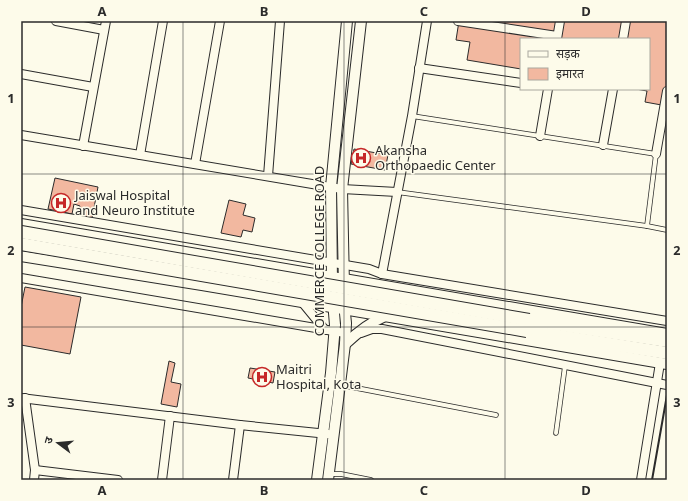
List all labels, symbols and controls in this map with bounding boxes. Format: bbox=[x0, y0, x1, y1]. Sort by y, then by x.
text: A bbox=[98, 4, 107, 21]
text: B bbox=[260, 4, 268, 21]
text: C bbox=[420, 4, 428, 21]
text: D bbox=[581, 4, 591, 21]
legend bbox=[520, 38, 650, 90]
text: सड़क bbox=[556, 47, 581, 63]
text: इमारत bbox=[556, 67, 585, 83]
text: 1 bbox=[7, 91, 15, 108]
text: 1 bbox=[673, 91, 681, 108]
place label: Akansha Orthopaedic Center bbox=[375, 143, 496, 175]
hospital icon: Akansha Orthopaedic Center bbox=[350, 147, 372, 169]
street label: COMMERCE COLLEGE ROAD bbox=[312, 166, 329, 336]
place label: Jaiswal Hospital and Neuro Institute bbox=[73, 188, 195, 220]
hospital icon: Jaiswal Hospital and Neuro Institute bbox=[50, 192, 72, 214]
text: 2 bbox=[7, 243, 15, 260]
text: 2 bbox=[673, 243, 681, 260]
place label: Maitri Hospital, Kota bbox=[276, 362, 361, 394]
hospital icon: Maitri Hospital, Kota bbox=[251, 366, 273, 388]
text: 3 bbox=[7, 395, 15, 412]
text: 3 bbox=[673, 395, 681, 412]
north arrow bbox=[38, 423, 78, 463]
text: उ bbox=[42, 435, 57, 446]
text: A bbox=[98, 483, 107, 500]
text: B bbox=[260, 483, 268, 500]
text: C bbox=[420, 483, 428, 500]
text: D bbox=[581, 483, 591, 500]

